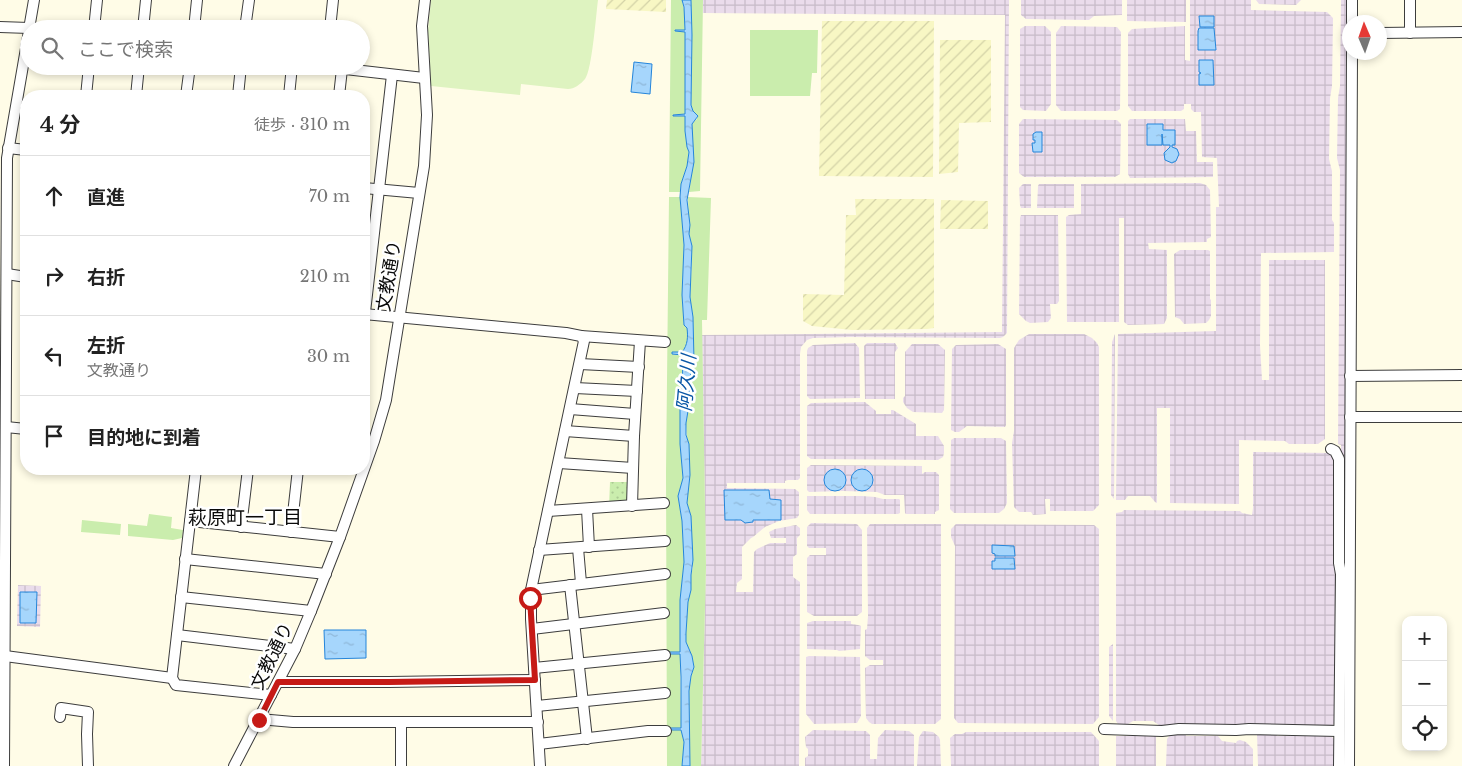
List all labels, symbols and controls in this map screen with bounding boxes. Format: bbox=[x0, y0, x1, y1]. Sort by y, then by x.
north arrow bbox=[1342, 15, 1387, 60]
search box bbox=[20, 20, 370, 75]
icon: search bbox=[38, 34, 66, 62]
text: ここで検索 bbox=[78, 38, 173, 61]
text: 4 分 bbox=[40, 112, 81, 138]
text: 徒歩 · 310 m bbox=[254, 114, 350, 134]
icon: ahead bbox=[40, 182, 68, 210]
text: 直進 bbox=[87, 186, 125, 209]
text: 70 m bbox=[309, 186, 350, 206]
street label: 文教通り bbox=[373, 239, 405, 313]
icon: right bbox=[40, 262, 68, 290]
text: 右折 bbox=[87, 266, 125, 289]
text: 210 m bbox=[300, 266, 350, 286]
text: 左折 bbox=[87, 334, 125, 357]
icon: left bbox=[40, 342, 68, 370]
text: 30 m bbox=[307, 346, 350, 366]
water label: 阿久川 bbox=[673, 352, 701, 412]
text: 文教通り bbox=[87, 360, 151, 380]
icon: arrive bbox=[40, 422, 68, 450]
text: 目的地に到着 bbox=[87, 426, 201, 449]
district label: 萩原町一丁目 bbox=[188, 506, 302, 529]
route start bbox=[519, 587, 542, 610]
map controls bbox=[1402, 616, 1447, 751]
button: + bbox=[1402, 616, 1447, 661]
street label: 文教通り bbox=[246, 619, 298, 693]
button: − bbox=[1402, 661, 1447, 706]
button: locate bbox=[1402, 706, 1447, 751]
route end bbox=[248, 709, 271, 732]

